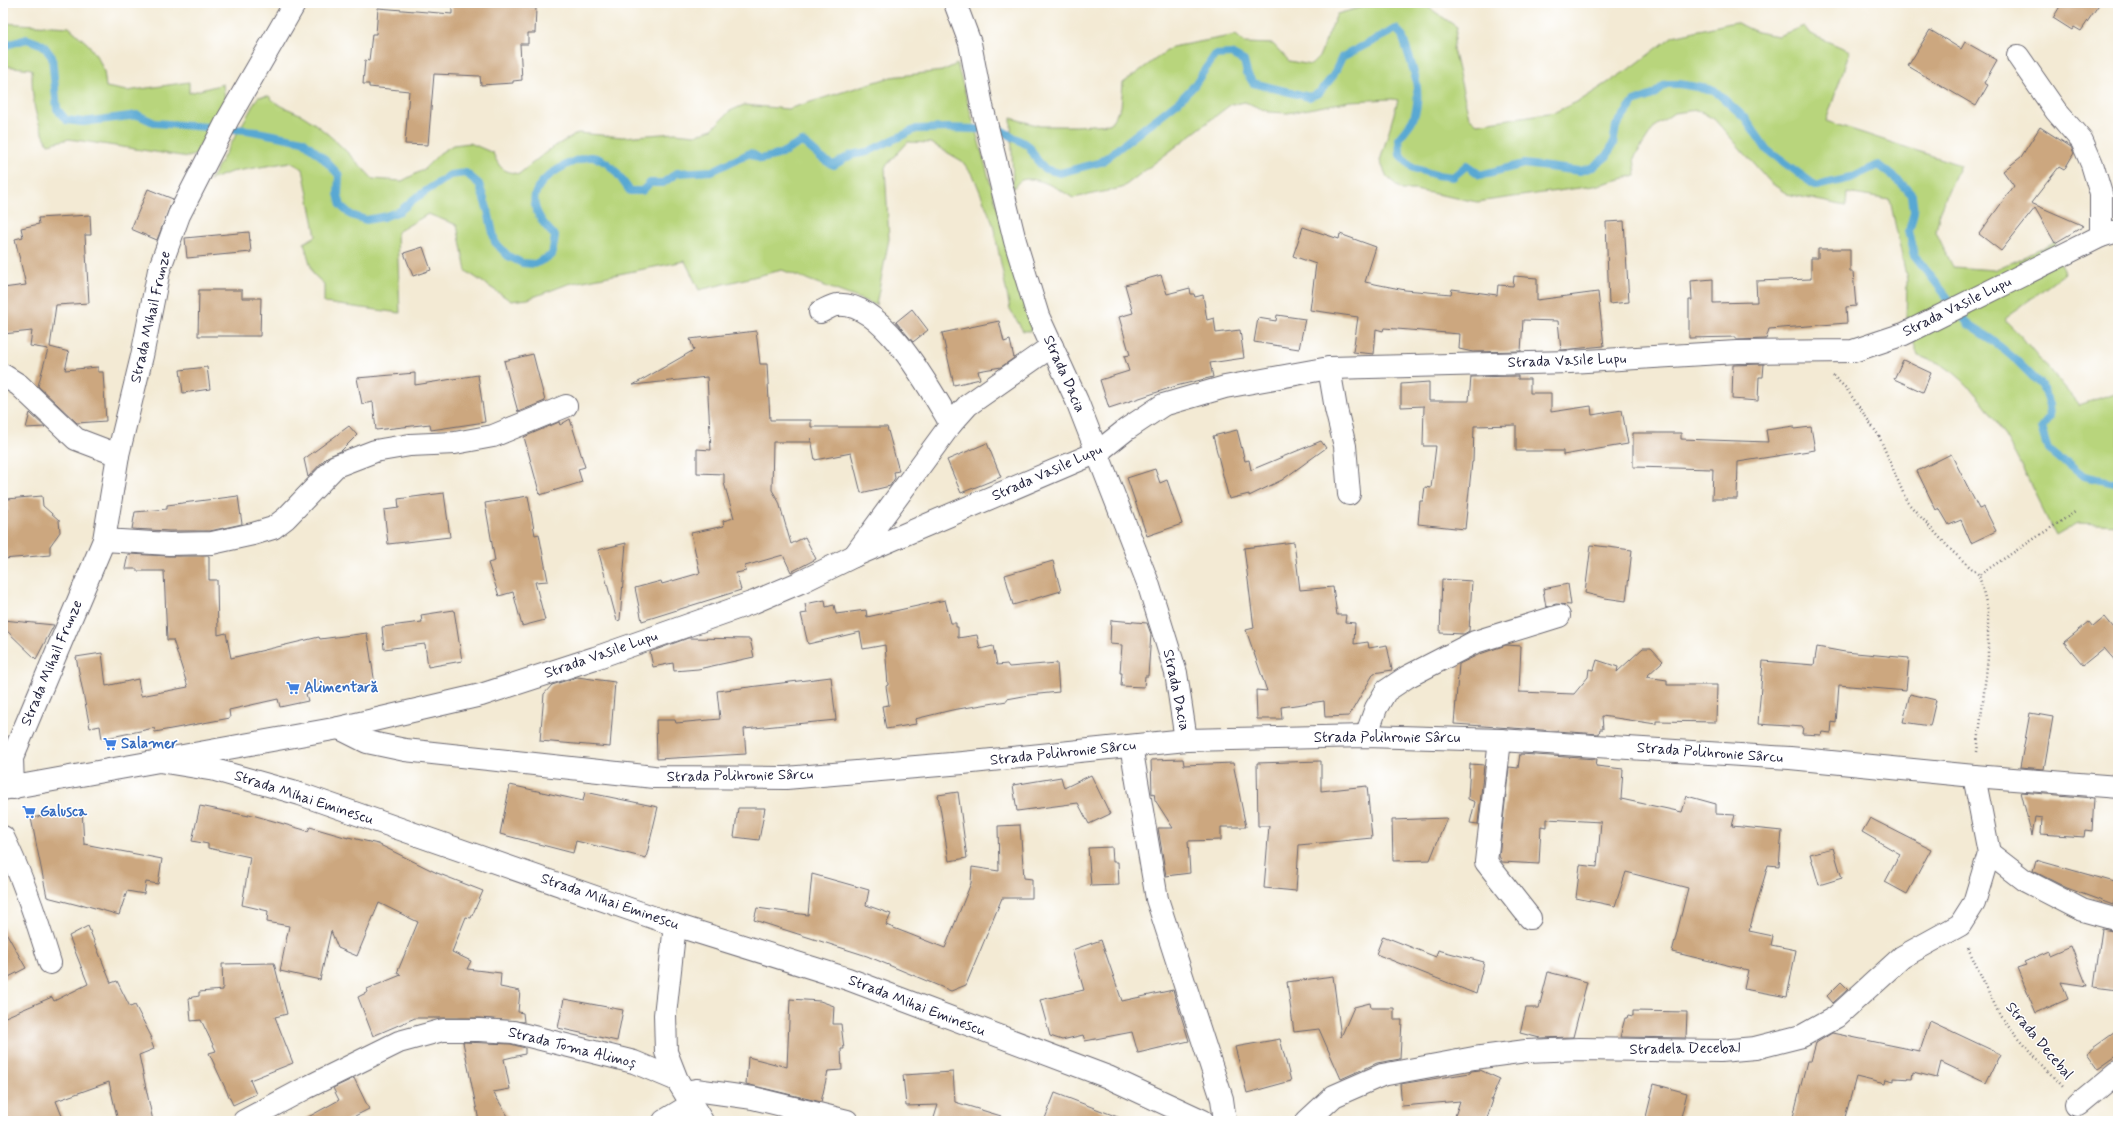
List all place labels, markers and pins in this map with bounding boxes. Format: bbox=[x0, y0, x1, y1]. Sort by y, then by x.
place label: Alimentară bbox=[304, 678, 379, 698]
supermarket icon: Alimentară bbox=[285, 680, 301, 696]
place label: Salamer bbox=[121, 734, 178, 754]
supermarket icon: Salamer bbox=[102, 736, 118, 752]
place label: Galusca bbox=[40, 802, 88, 822]
supermarket icon: Galusca bbox=[21, 804, 37, 820]

